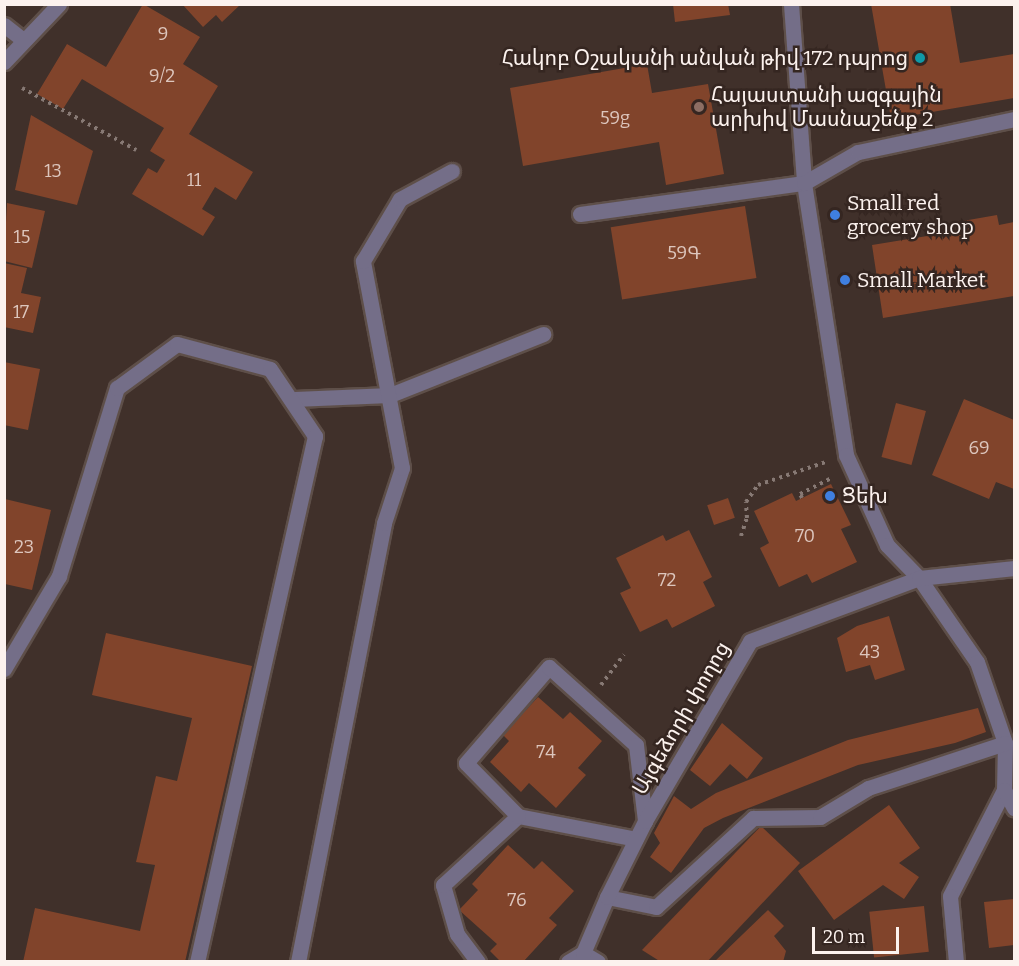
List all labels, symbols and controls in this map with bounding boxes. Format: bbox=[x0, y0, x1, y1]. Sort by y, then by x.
house number: 9 bbox=[158, 23, 168, 45]
place label: Հակոբ Օշականի անվան թիվ 172 դպրոց bbox=[502, 45, 908, 71]
marker: Հակոբ Օշականի անվան թիվ 172 դպրոց bbox=[913, 51, 927, 65]
house number: 9/2 bbox=[149, 65, 175, 87]
place label: Հայաստանի ազգային արխիվ Մասնաշենք 2 bbox=[711, 82, 942, 132]
marker: Հայաստանի ազգային արխիվ Մասնաշենք 2 bbox=[692, 100, 706, 114]
house number: 59g bbox=[600, 107, 630, 129]
house number: 13 bbox=[44, 160, 62, 182]
house number: 11 bbox=[187, 169, 201, 191]
place label: Small red grocery shop bbox=[847, 190, 974, 240]
marker: Small red grocery shop bbox=[828, 208, 842, 222]
house number: 15 bbox=[14, 226, 30, 248]
house number: 59Գ bbox=[667, 242, 701, 264]
place label: Small Market bbox=[857, 267, 986, 293]
marker: Small Market bbox=[838, 273, 852, 287]
house number: 17 bbox=[13, 301, 29, 323]
house number: 69 bbox=[968, 437, 990, 459]
place label: Ցեխ bbox=[842, 483, 888, 509]
marker: Ցեխ bbox=[823, 489, 837, 503]
house number: 70 bbox=[795, 525, 815, 547]
house number: 23 bbox=[14, 536, 34, 558]
house number: 72 bbox=[658, 569, 676, 591]
street label: Այգեձորի փողոց bbox=[627, 637, 735, 799]
house number: 43 bbox=[860, 641, 880, 663]
house number: 74 bbox=[536, 741, 556, 763]
house number: 76 bbox=[507, 889, 527, 911]
scale bar bbox=[815, 915, 902, 953]
text: 20 m bbox=[823, 926, 865, 948]

